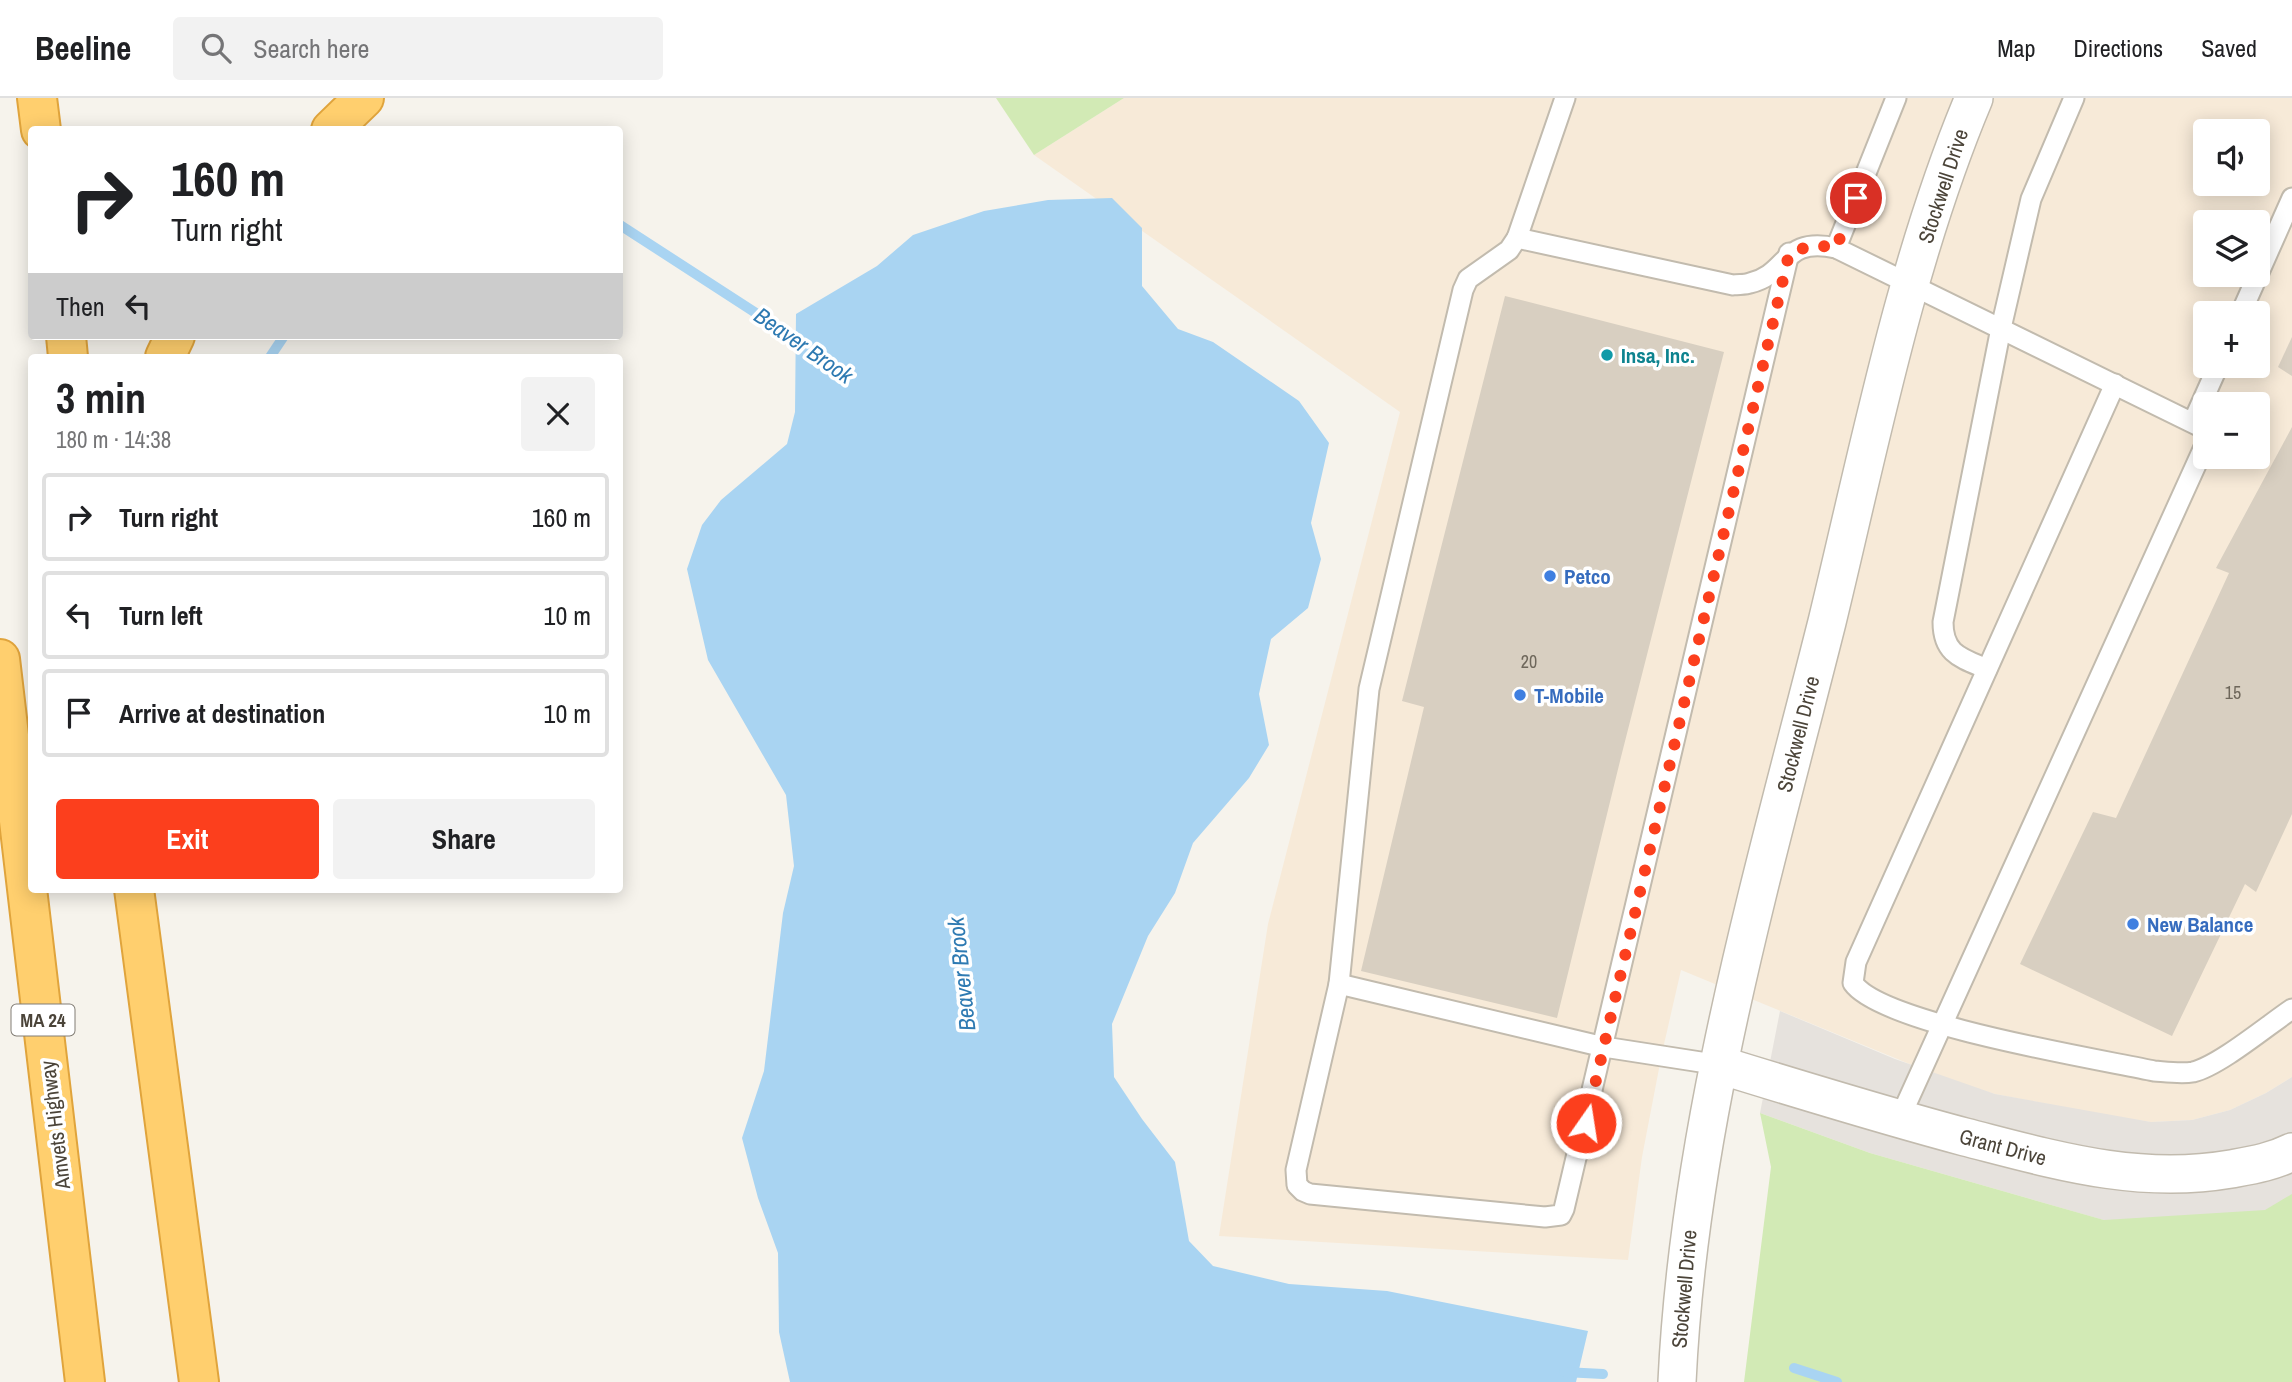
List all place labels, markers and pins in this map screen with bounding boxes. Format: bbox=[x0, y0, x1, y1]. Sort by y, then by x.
pin bbox=[1826, 168, 1886, 228]
place label: Insa, Inc. bbox=[1621, 341, 1695, 370]
marker: Insa, Inc. bbox=[1599, 347, 1615, 363]
place label: Petco bbox=[1564, 562, 1611, 591]
marker: Petco bbox=[1542, 568, 1558, 584]
place label: T-Mobile bbox=[1534, 681, 1604, 710]
marker: T-Mobile bbox=[1512, 687, 1528, 703]
place label: New Balance bbox=[2147, 910, 2253, 939]
marker: New Balance bbox=[2125, 916, 2141, 932]

